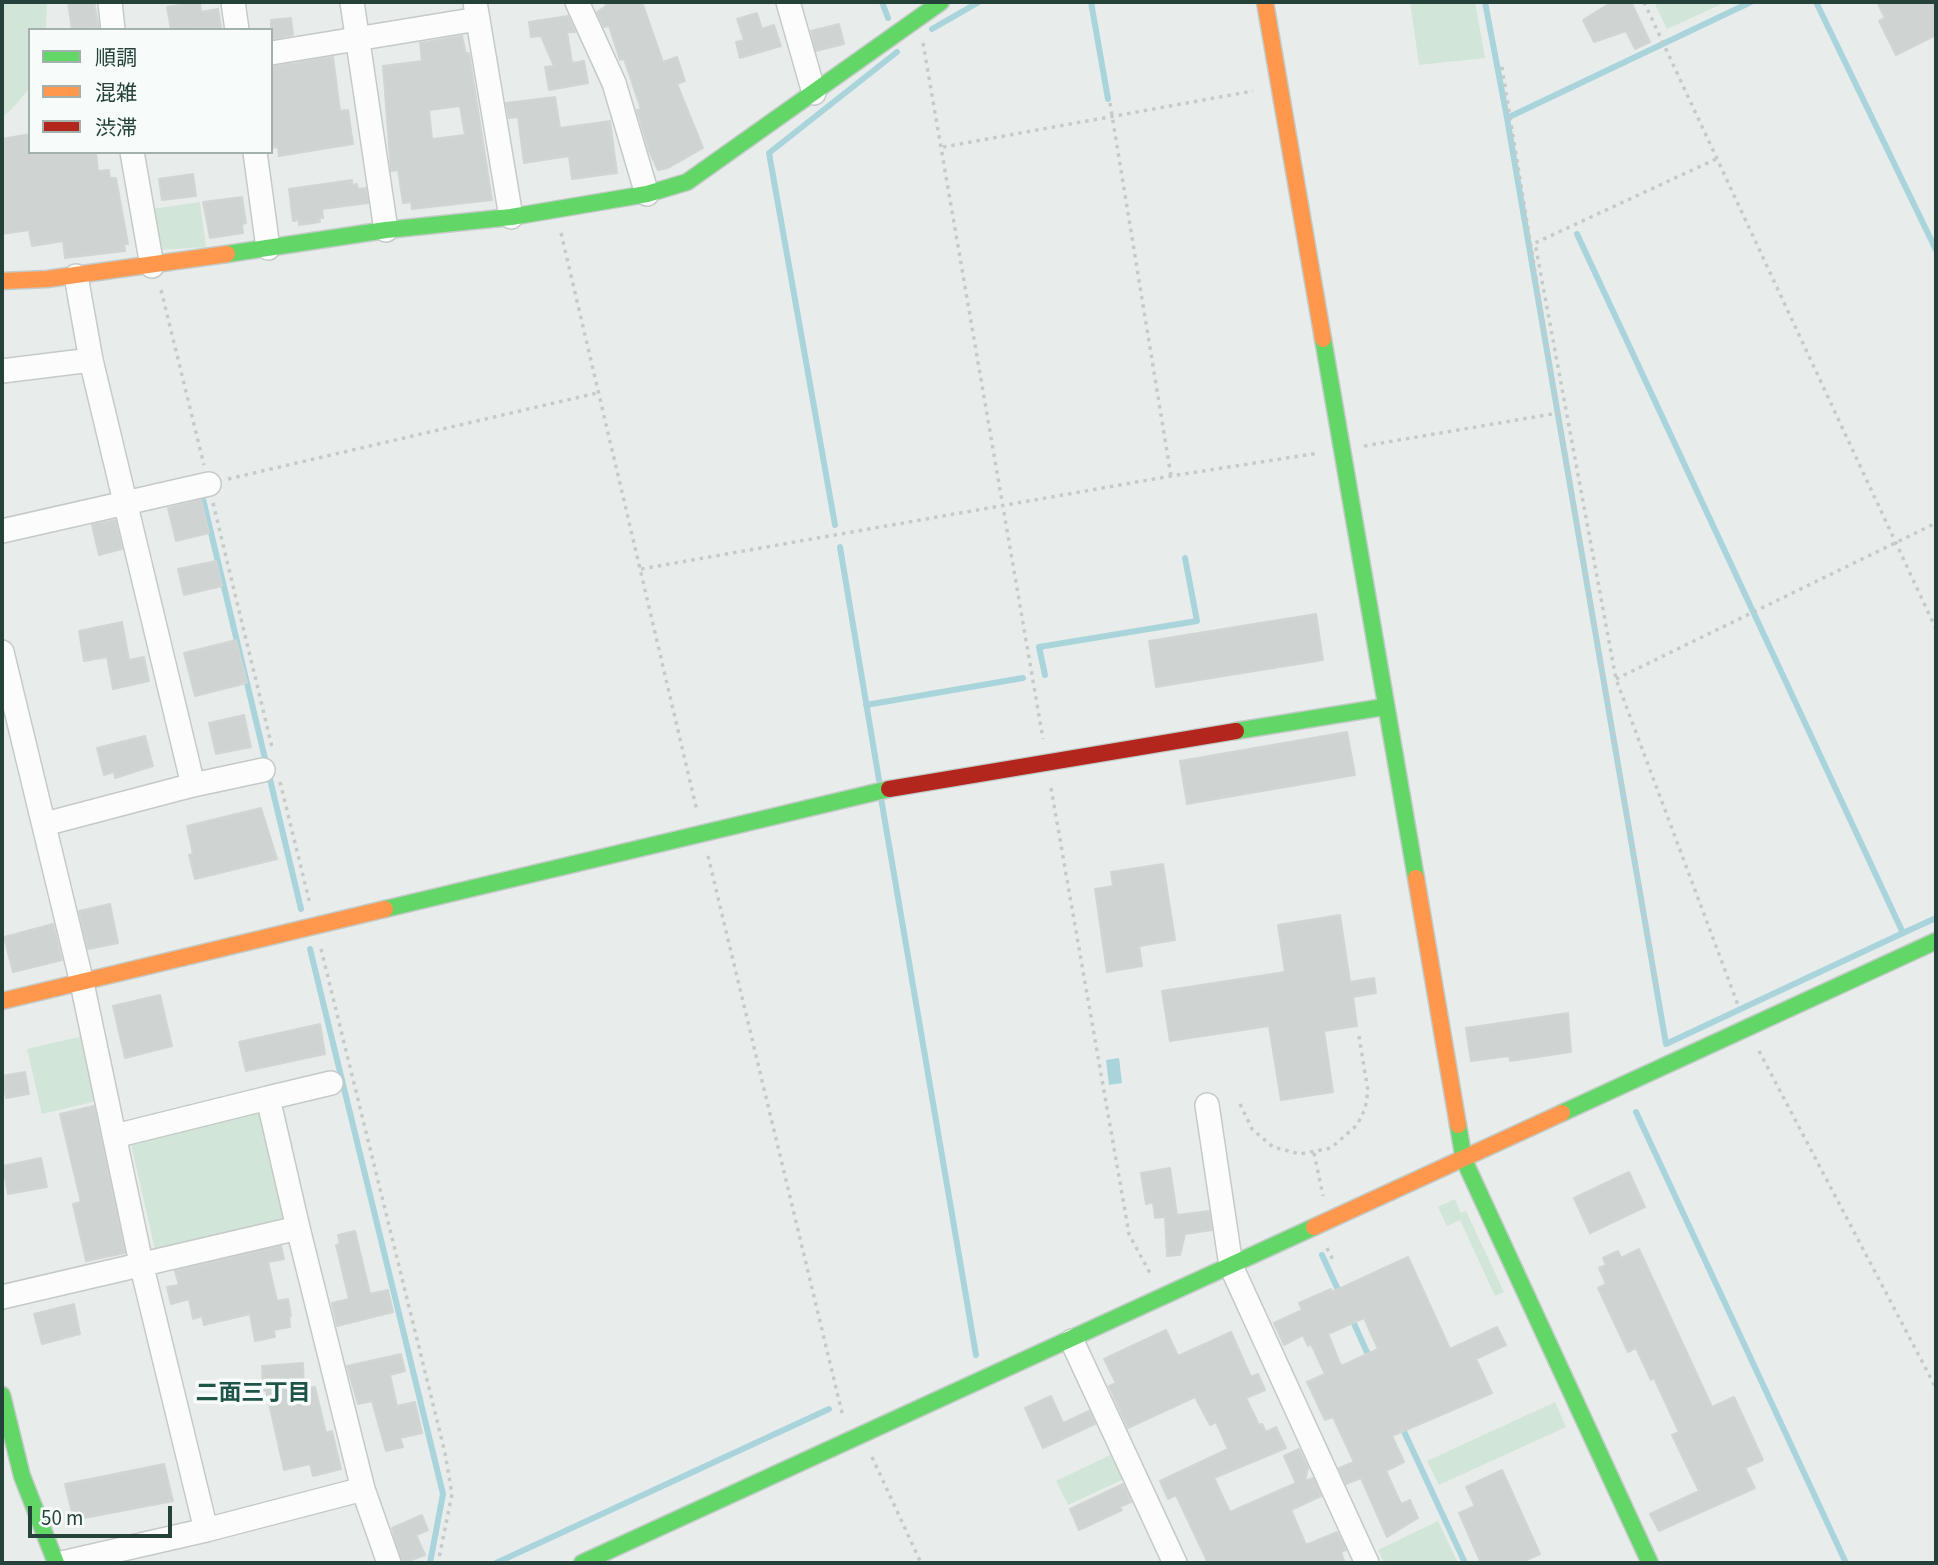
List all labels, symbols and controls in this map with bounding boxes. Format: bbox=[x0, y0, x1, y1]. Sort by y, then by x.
legend bbox=[28, 28, 273, 154]
text: 順調 bbox=[95, 43, 137, 73]
text: 混雑 bbox=[95, 78, 137, 108]
text: 渋滞 bbox=[95, 113, 137, 143]
district label: 二面三丁目 bbox=[196, 1381, 310, 1409]
scale bar bbox=[32, 1492, 175, 1536]
text: 50 m bbox=[41, 1503, 83, 1533]

